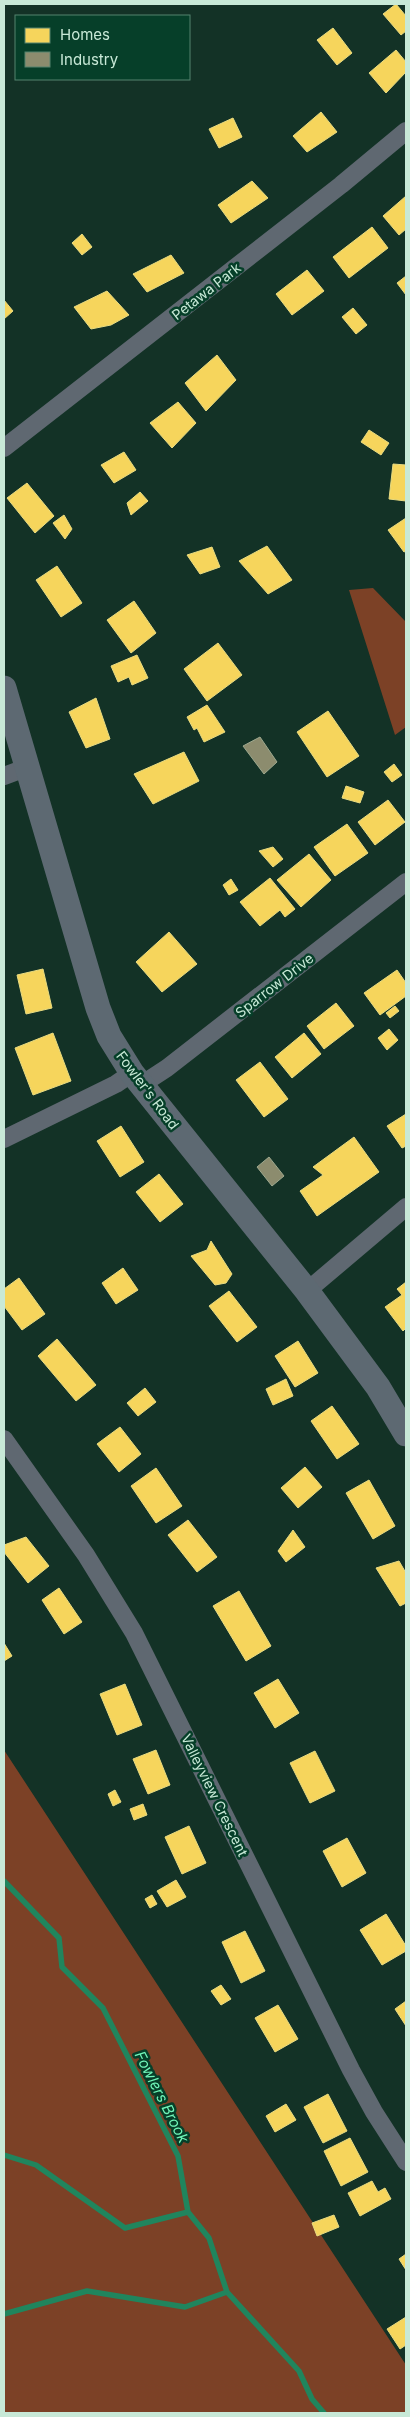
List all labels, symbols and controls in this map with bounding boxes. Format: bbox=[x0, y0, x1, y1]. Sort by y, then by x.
legend bbox=[15, 15, 190, 80]
text: Homes bbox=[60, 25, 110, 44]
text: Industry bbox=[60, 50, 119, 69]
street label: Petawa Park bbox=[168, 259, 244, 323]
street label: Sparrow Drive bbox=[232, 949, 316, 1021]
street label: Fowler's Road bbox=[113, 1048, 183, 1132]
street label: Valleyview Crescent bbox=[178, 1731, 252, 1859]
water label: Fowlers Brook bbox=[131, 2048, 194, 2147]

